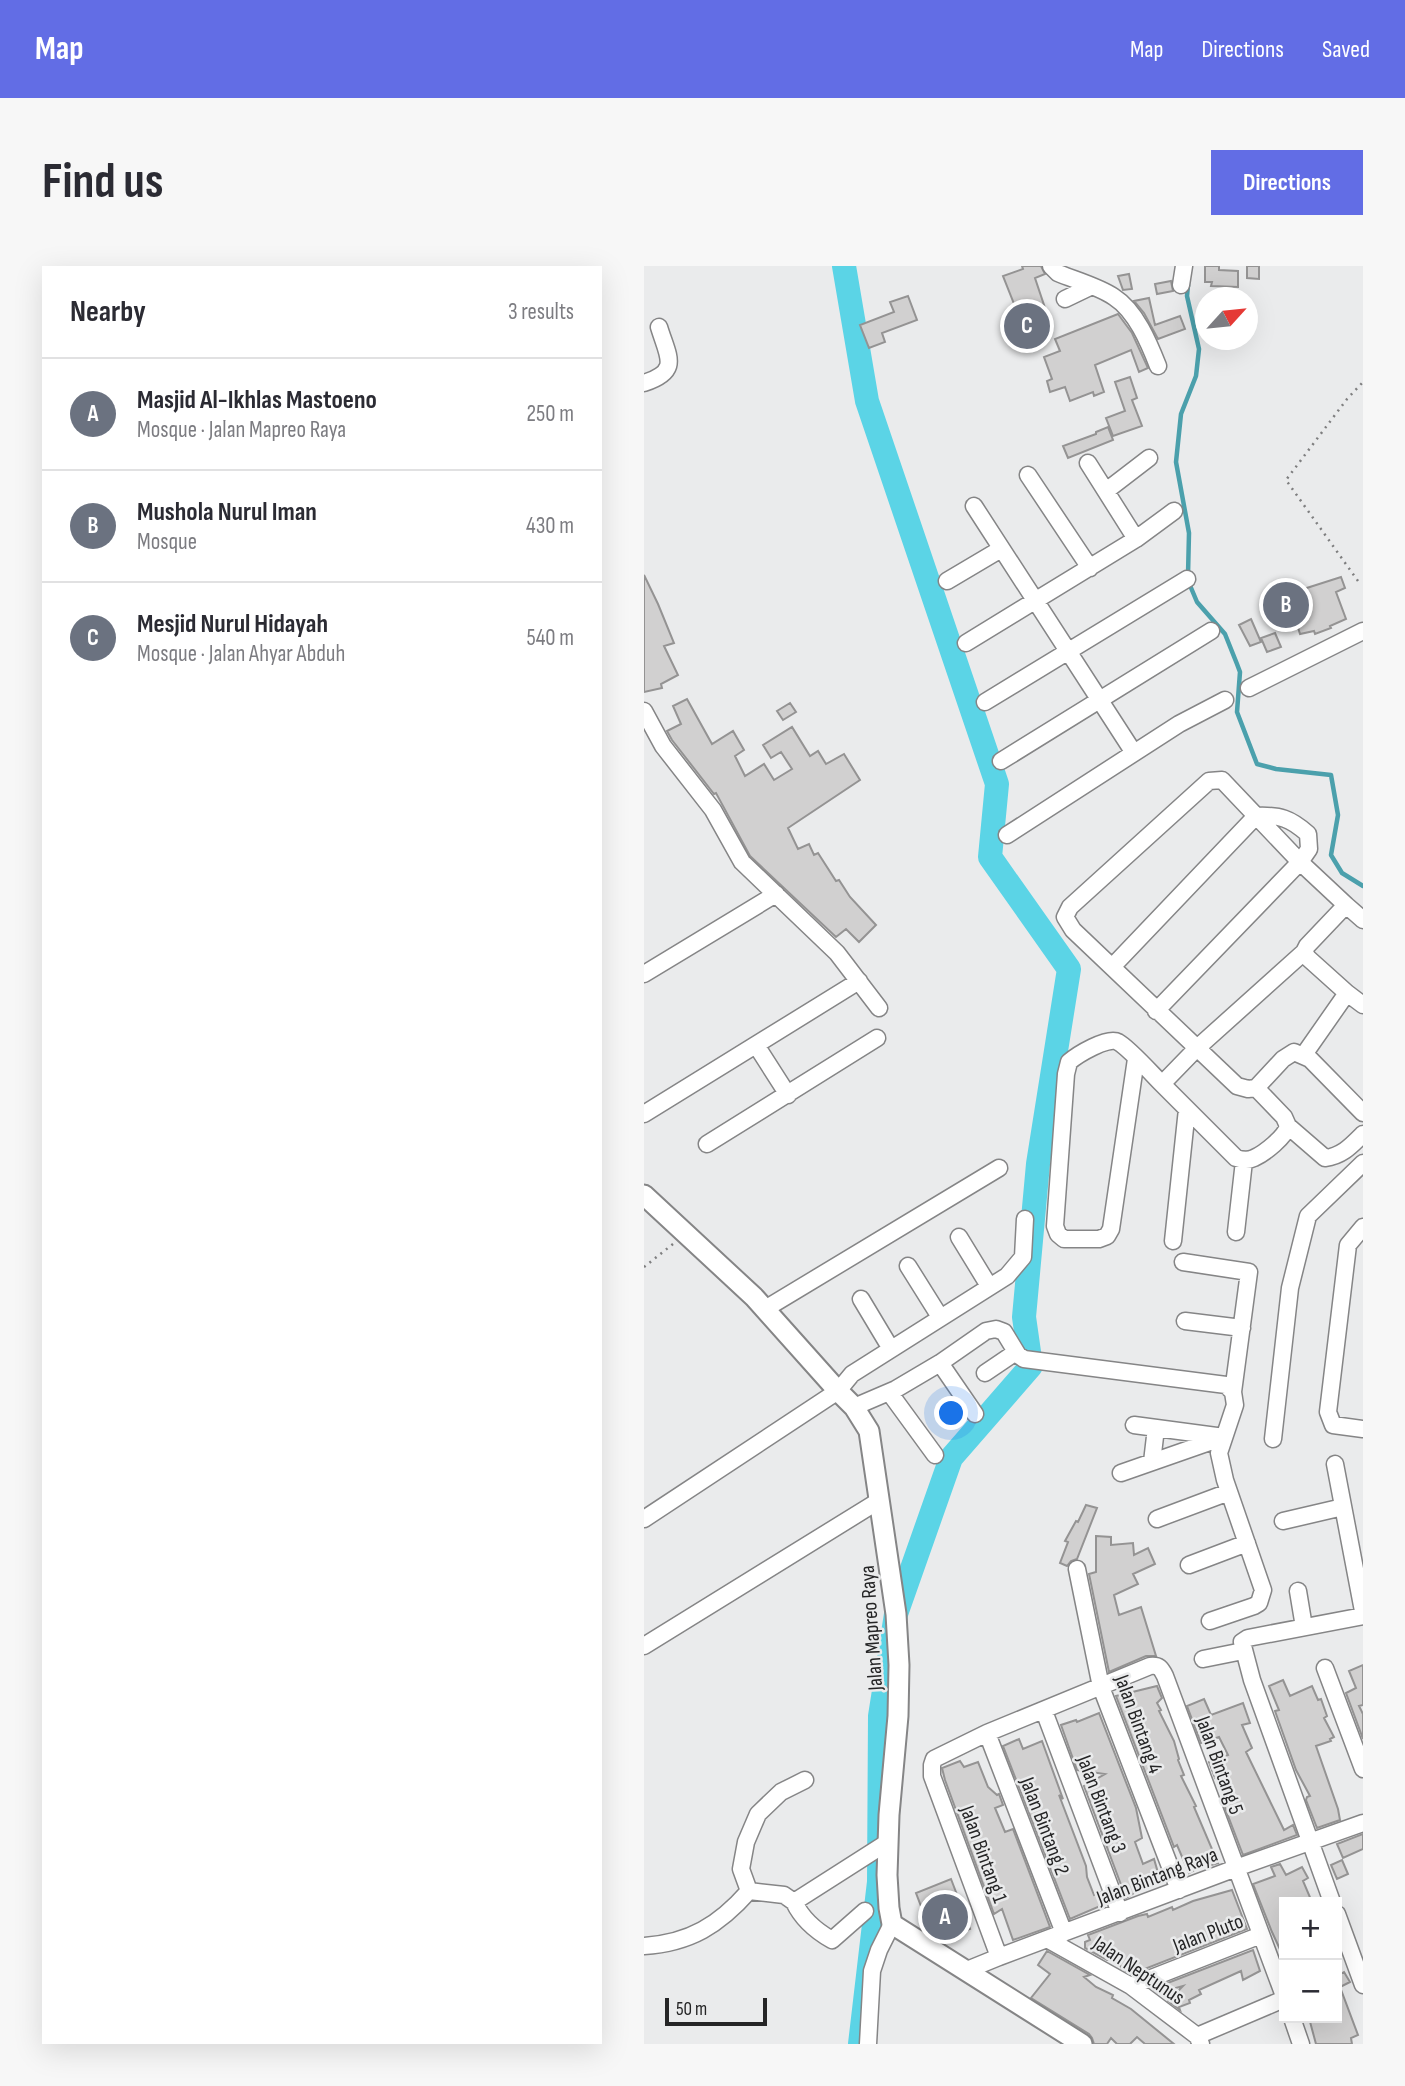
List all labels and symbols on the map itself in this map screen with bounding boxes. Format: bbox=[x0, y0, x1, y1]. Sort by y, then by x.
north arrow bbox=[1195, 287, 1258, 350]
pin: C bbox=[1004, 300, 1050, 352]
pin: B bbox=[1263, 579, 1309, 631]
your location bbox=[934, 1396, 968, 1430]
street label: Jalan Mapreo Raya bbox=[855, 1565, 888, 1692]
street label: Jalan Bintang 4 bbox=[1109, 1671, 1168, 1777]
street label: Jalan Bintang 5 bbox=[1190, 1712, 1249, 1818]
street label: Jalan Bintang 3 bbox=[1071, 1751, 1132, 1857]
street label: Jalan Bintang 2 bbox=[1014, 1773, 1075, 1879]
street label: Jalan Bintang 1 bbox=[954, 1801, 1013, 1907]
street label: Jalan Bintang Raya bbox=[1092, 1842, 1221, 1911]
pin: A bbox=[922, 1891, 968, 1943]
street label: Jalan Pluto bbox=[1169, 1909, 1247, 1959]
street label: Jalan Neptunus bbox=[1087, 1930, 1189, 2010]
scale bar bbox=[665, 1995, 766, 2027]

